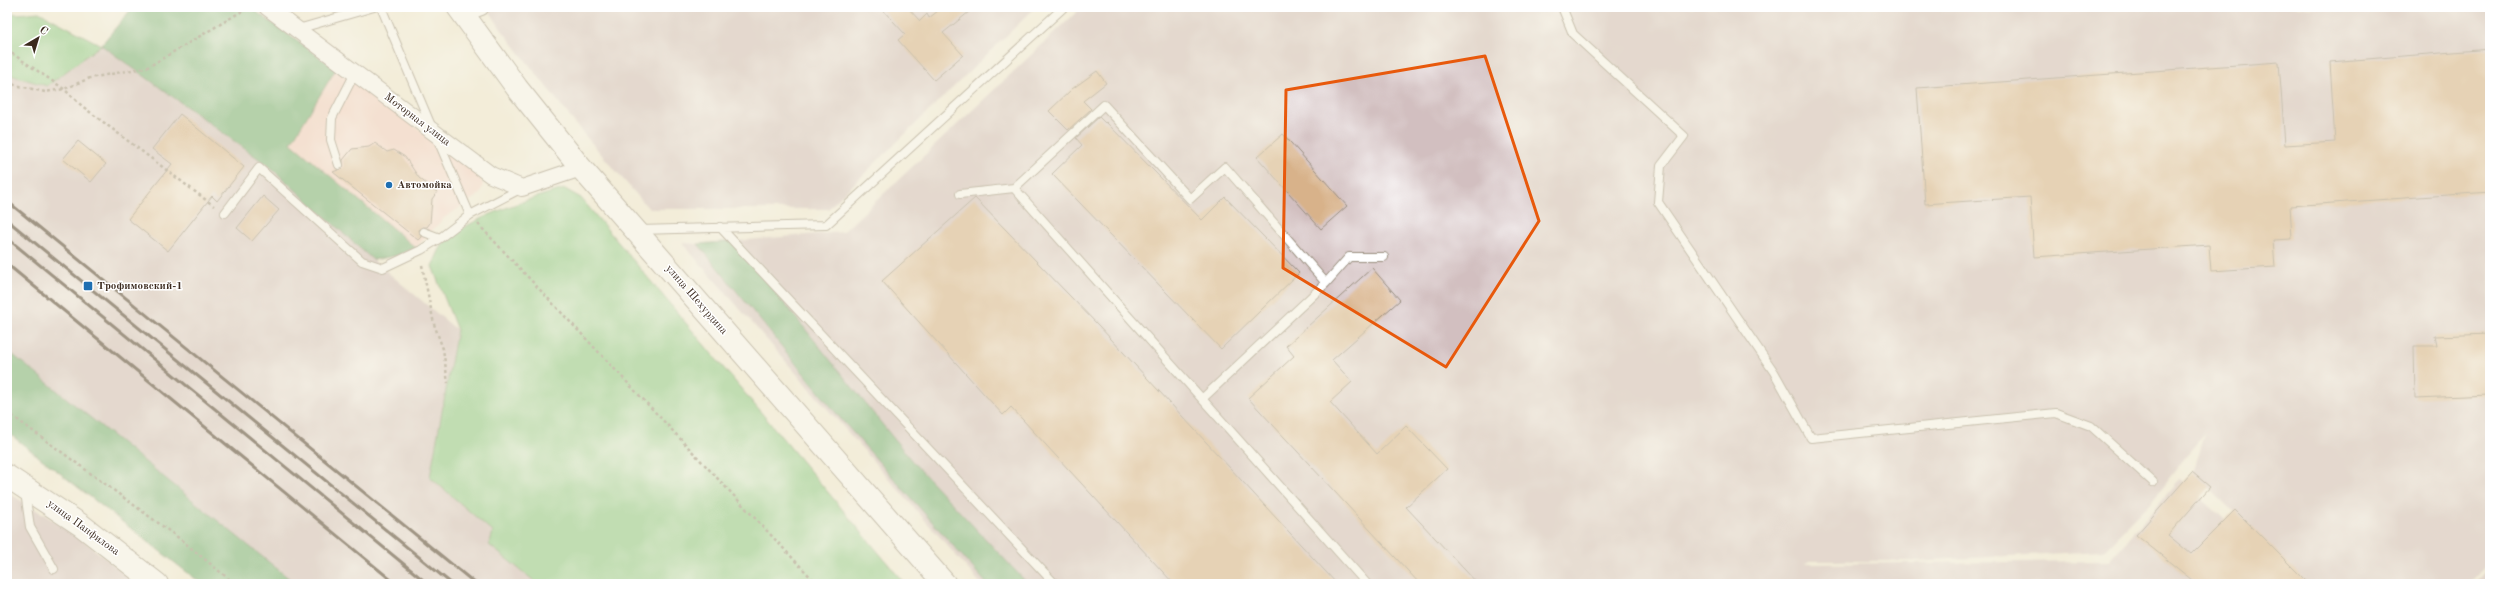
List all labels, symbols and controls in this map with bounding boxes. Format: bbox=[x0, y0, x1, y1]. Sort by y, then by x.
north arrow bbox=[18, 18, 58, 58]
text: С bbox=[37, 25, 49, 38]
street label: Моторная улица bbox=[382, 92, 452, 149]
marker: Автомойка bbox=[384, 180, 394, 190]
place label: Автомойка bbox=[397, 180, 452, 191]
street label: улица Шехурдина bbox=[663, 263, 729, 337]
marker: Трофимовский-1 bbox=[82, 280, 94, 292]
place label: Трофимовский-1 bbox=[97, 281, 183, 292]
street label: улица Панфилова bbox=[45, 498, 122, 558]

